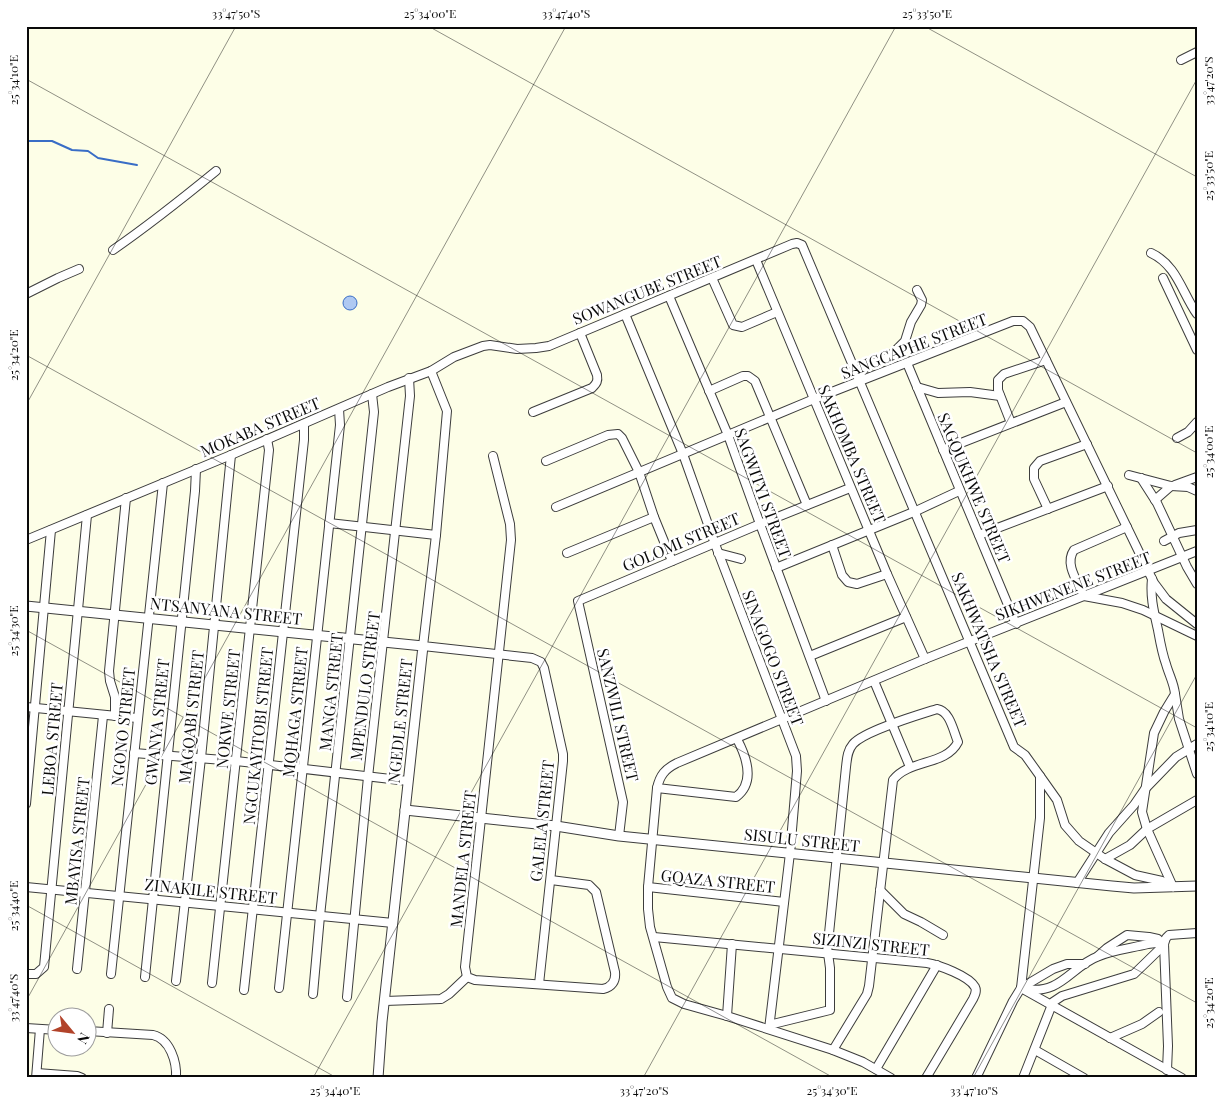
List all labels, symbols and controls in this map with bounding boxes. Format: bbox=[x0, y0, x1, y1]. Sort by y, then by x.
text: 33°47'50"S bbox=[212, 5, 260, 21]
text: 25°34'00"E bbox=[404, 5, 456, 21]
text: 33°47'40"S bbox=[542, 5, 590, 21]
text: 25°33'50"E bbox=[902, 5, 952, 21]
text: 25°34'10"E bbox=[5, 55, 21, 105]
text: 33°47'20"S bbox=[1200, 56, 1216, 106]
text: 25°33'50"E bbox=[1200, 151, 1216, 201]
street label: SOWANGUBE STREET bbox=[569, 250, 724, 329]
street label: SANGCAPHE STREET bbox=[838, 308, 990, 383]
text: 25°34'20"E bbox=[5, 329, 21, 381]
street label: SAKHOMBA STREET bbox=[814, 381, 891, 526]
street label: MOKABA STREET bbox=[197, 392, 323, 461]
street label: SAGQUKHWE STREET bbox=[933, 409, 1016, 566]
street label: SAGWITYI STREET bbox=[730, 425, 797, 561]
text: 25°34'00"E bbox=[1200, 426, 1216, 478]
street label: GOLOMI STREET bbox=[619, 507, 743, 576]
street label: SIKHWENENE STREET bbox=[992, 546, 1154, 625]
street label: SAKHWATSHA STREET bbox=[947, 569, 1032, 731]
street label: SINAGOGO STREET bbox=[738, 587, 809, 729]
street label: NTSANYANA STREET bbox=[149, 592, 303, 629]
text: 25°34'30"E bbox=[5, 606, 21, 656]
street label: MPENDULO STREET bbox=[345, 610, 384, 762]
street label: MANGA STREET bbox=[314, 632, 347, 752]
street label: NGCUKAYITOBI STREET bbox=[238, 646, 277, 826]
street label: MQHAGA STREET bbox=[277, 646, 312, 778]
street label: SANZWILI STREET bbox=[593, 646, 644, 784]
street label: NOKWE STREET bbox=[211, 648, 244, 770]
street label: MAGQABI STREET bbox=[173, 649, 208, 785]
street label: GWANYA STREET bbox=[139, 658, 174, 786]
street label: NGEDLE STREET bbox=[383, 658, 416, 784]
street label: NGONO STREET bbox=[106, 666, 139, 787]
street label: LEBOA STREET bbox=[36, 682, 67, 796]
text: 25°34'10"E bbox=[1200, 702, 1216, 752]
street label: GALELA STREET bbox=[525, 759, 558, 883]
street label: MBAYISA STREET bbox=[59, 776, 94, 906]
street label: MANDELA STREET bbox=[445, 789, 480, 929]
street label: SISULU STREET bbox=[743, 823, 861, 856]
street label: GQAZA STREET bbox=[660, 864, 776, 897]
street label: ZINAKILE STREET bbox=[144, 873, 278, 908]
text: 25°34'40"E bbox=[5, 881, 21, 931]
street label: SIZINZI STREET bbox=[811, 927, 931, 960]
text: 33°47'40"S bbox=[5, 974, 21, 1022]
text: 25°34'20"E bbox=[1200, 977, 1216, 1029]
north arrow bbox=[48, 1006, 98, 1056]
text: N bbox=[73, 1030, 95, 1048]
text: 25°34'40"E bbox=[310, 1082, 360, 1098]
text: 33°47'20"S bbox=[619, 1082, 669, 1098]
text: 25°34'30"E bbox=[807, 1082, 857, 1098]
text: 33°47'10"S bbox=[950, 1082, 998, 1098]

